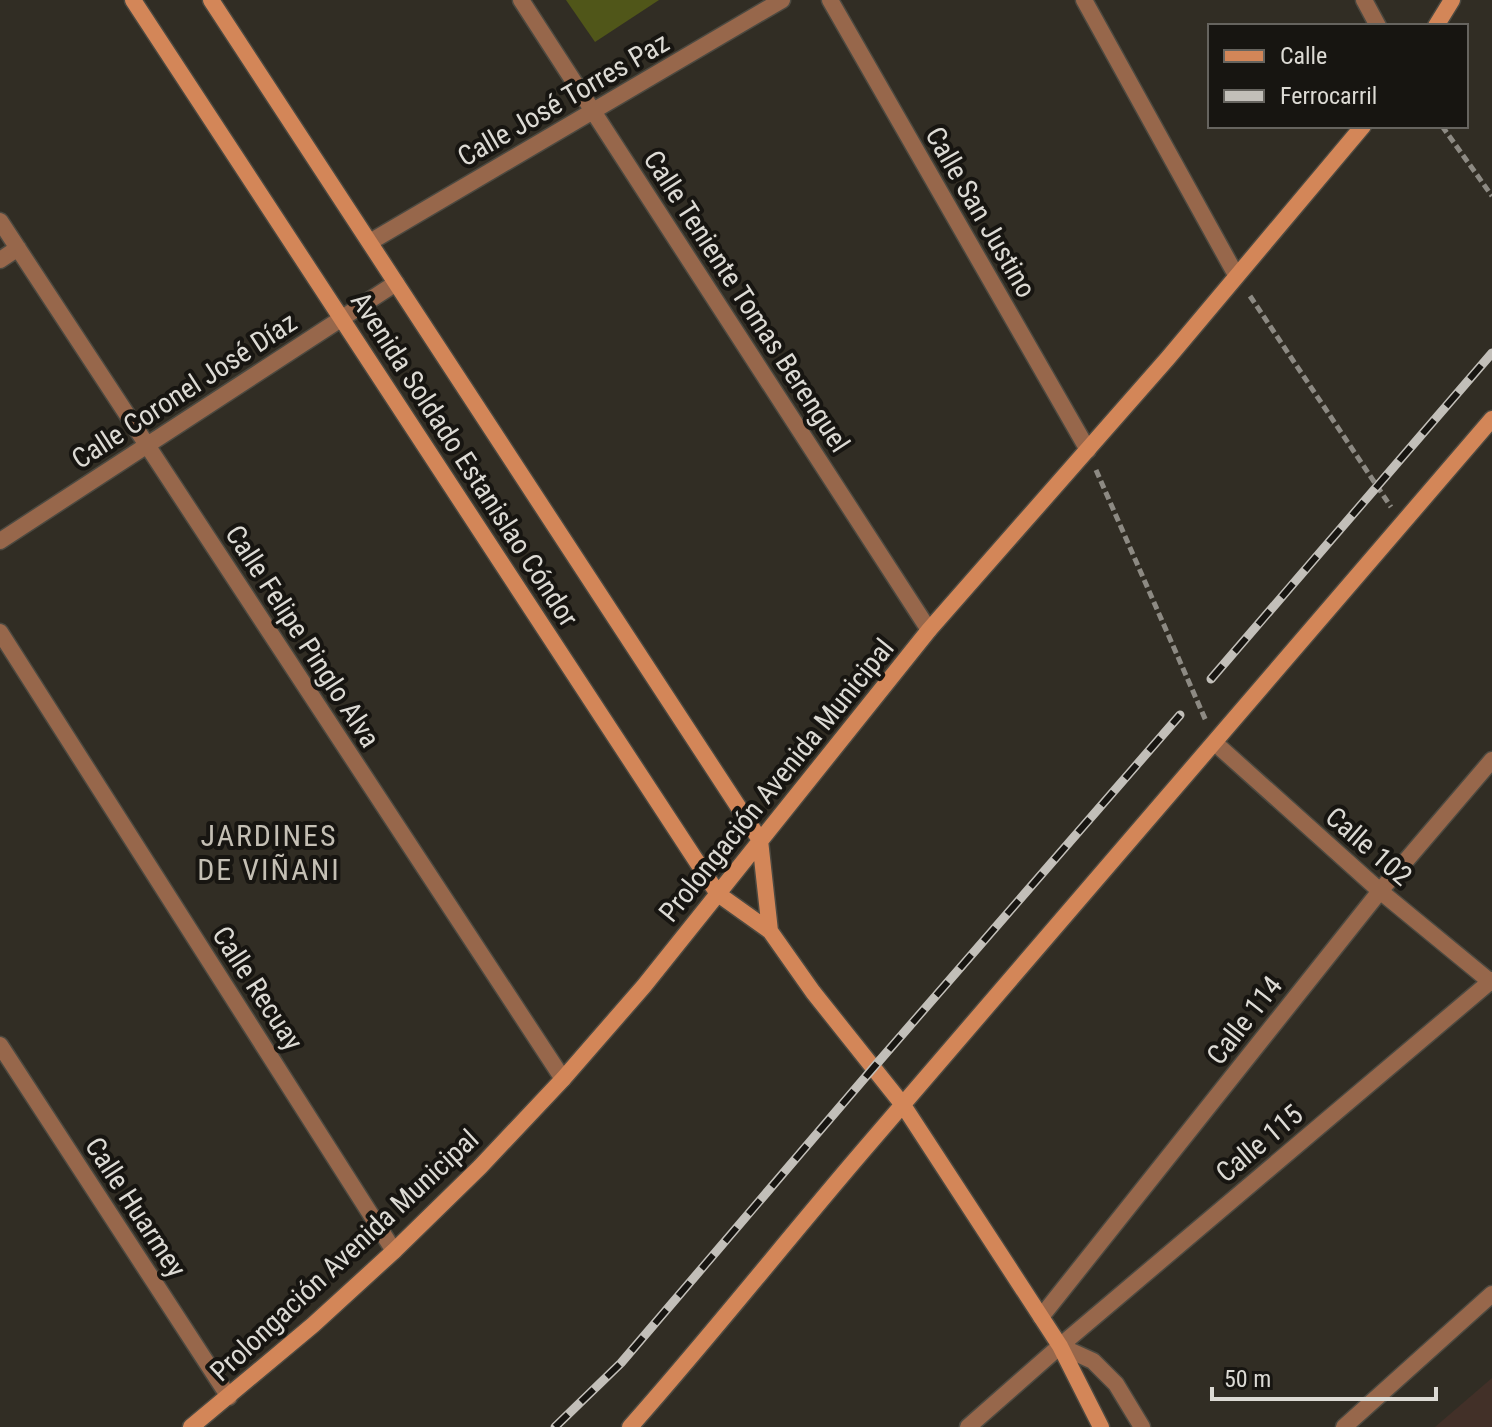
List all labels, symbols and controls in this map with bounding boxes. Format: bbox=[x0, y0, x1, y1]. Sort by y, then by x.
legend bbox=[1208, 24, 1468, 128]
street label: Calle José Torres Paz bbox=[452, 26, 675, 173]
text: Calle bbox=[1280, 42, 1327, 70]
text: Ferrocarril bbox=[1280, 82, 1377, 110]
street label: Calle San Justino bbox=[918, 121, 1043, 304]
street label: Calle Teniente Tomas Berenguel bbox=[637, 144, 856, 458]
street label: Avenida Soldado Estanislao Cóndor bbox=[344, 286, 585, 633]
street label: Calle Coronel José Díaz bbox=[66, 305, 303, 476]
street label: Calle Felipe Pinglo Alva bbox=[218, 519, 387, 754]
street label: Prolongación Avenida Municipal bbox=[652, 632, 901, 928]
street label: Calle 102 bbox=[1319, 800, 1418, 893]
district label: JARDINES DE VIÑANI bbox=[197, 818, 341, 887]
street label: Calle Recuay bbox=[205, 920, 310, 1057]
street label: Calle 114 bbox=[1200, 970, 1289, 1071]
street label: Calle 115 bbox=[1209, 1098, 1309, 1189]
street label: Prolongación Avenida Municipal bbox=[204, 1122, 485, 1388]
street label: Calle Huarmey bbox=[78, 1131, 193, 1284]
scale bar bbox=[1212, 1351, 1436, 1401]
text: 50 m bbox=[1224, 1365, 1271, 1393]

